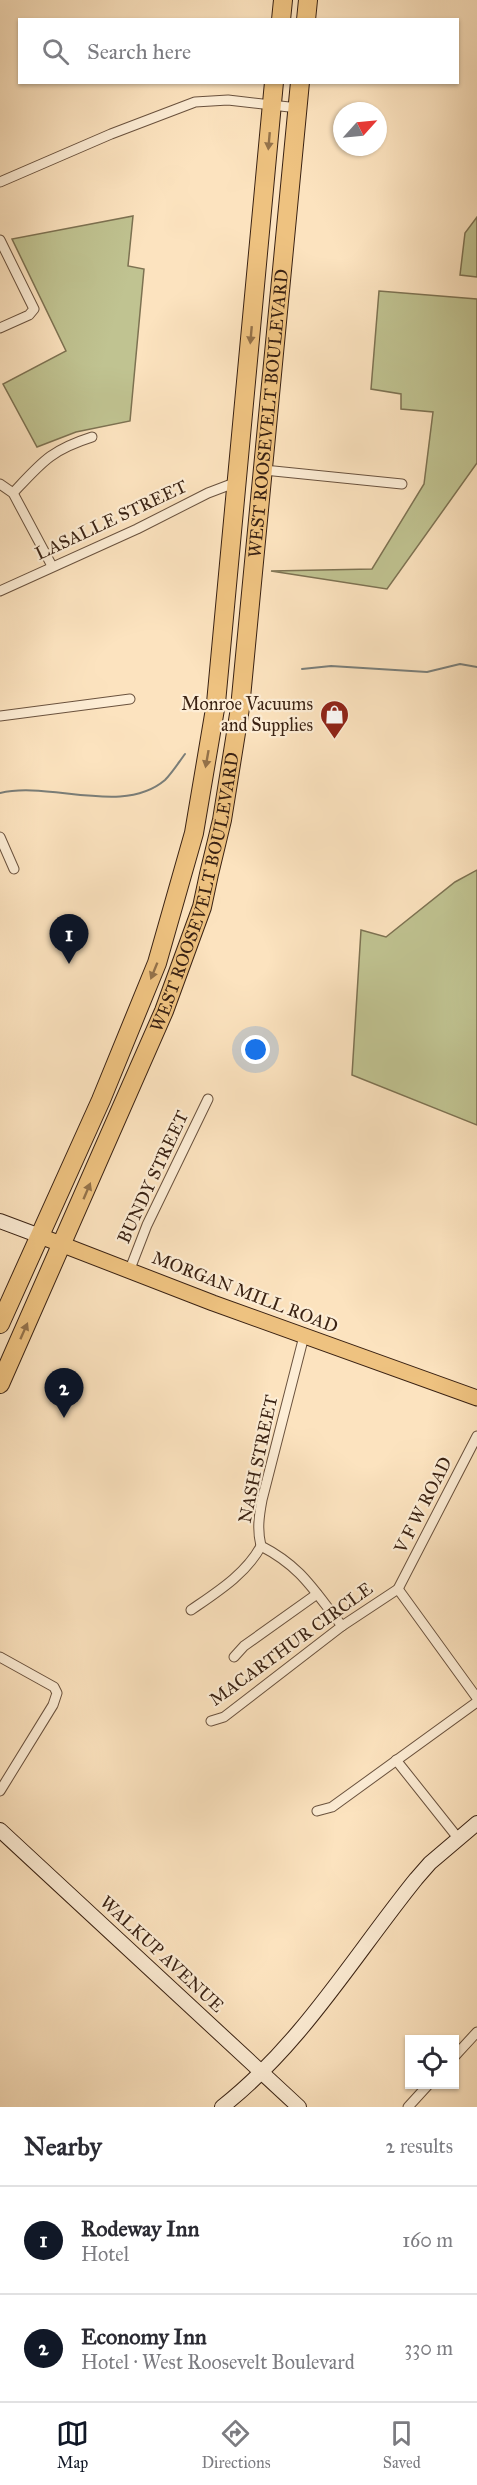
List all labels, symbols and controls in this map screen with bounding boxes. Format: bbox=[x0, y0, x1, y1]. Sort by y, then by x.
search box bbox=[18, 18, 459, 84]
icon: search bbox=[39, 35, 72, 68]
text: Search here bbox=[87, 38, 191, 65]
north arrow bbox=[333, 102, 387, 156]
one-way arrow bbox=[264, 131, 273, 150]
street label: WEST ROOSEVELT BOULEVARD bbox=[243, 268, 293, 559]
one-way arrow bbox=[246, 325, 256, 344]
street label: LASALLE STREET bbox=[31, 475, 191, 565]
place label: Monroe Vacuums and Supplies bbox=[181, 693, 313, 736]
shop icon: Monroe Vacuums and Supplies bbox=[318, 698, 350, 740]
one-way arrow bbox=[202, 749, 211, 768]
street label: WEST ROOSEVELT BOULEVARD bbox=[145, 751, 244, 1035]
pin: 1 bbox=[50, 914, 88, 964]
one-way arrow bbox=[149, 962, 159, 980]
your location bbox=[241, 1035, 270, 1064]
street label: BUNDY STREET bbox=[113, 1107, 193, 1247]
one-way arrow bbox=[82, 1181, 92, 1199]
street label: MORGAN MILL ROAD bbox=[149, 1246, 341, 1338]
one-way arrow bbox=[19, 1321, 29, 1339]
pin: 2 bbox=[44, 1368, 84, 1418]
street label: NASH STREET bbox=[234, 1393, 282, 1525]
street label: V F W ROAD bbox=[389, 1453, 457, 1558]
street label: MACARTHUR CIRCLE bbox=[205, 1577, 377, 1711]
street label: WALKUP AVENUE bbox=[96, 1891, 229, 2017]
map controls bbox=[405, 2035, 459, 2089]
button: locate bbox=[405, 2035, 459, 2089]
text: Nearby bbox=[24, 2130, 102, 2162]
text: 2 results bbox=[385, 2134, 453, 2158]
text: Rodeway Inn bbox=[81, 2215, 199, 2242]
text: 1 bbox=[40, 2228, 47, 2252]
text: 160 m bbox=[402, 2228, 453, 2252]
text: Hotel bbox=[81, 2242, 129, 2266]
text: Economy Inn bbox=[81, 2323, 207, 2350]
text: 2 bbox=[39, 2336, 48, 2360]
text: 330 m bbox=[404, 2336, 453, 2360]
text: Hotel · West Roosevelt Boulevard bbox=[81, 2350, 355, 2374]
tab: Map bbox=[56, 2417, 89, 2472]
tab: Directions bbox=[201, 2417, 270, 2472]
tab: Saved bbox=[383, 2417, 421, 2472]

